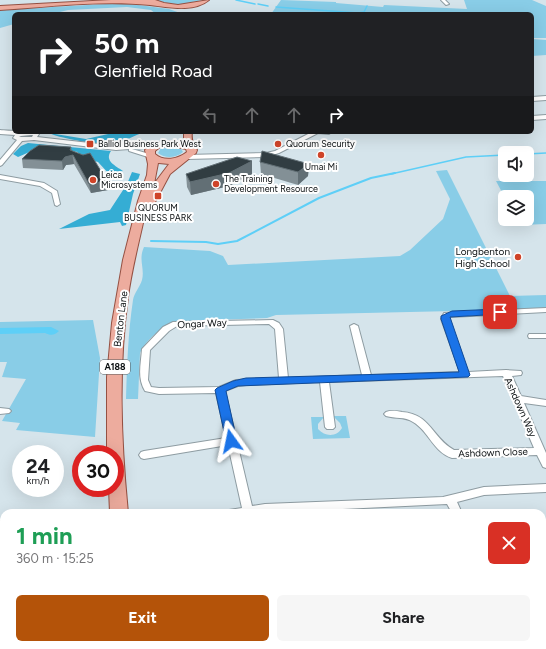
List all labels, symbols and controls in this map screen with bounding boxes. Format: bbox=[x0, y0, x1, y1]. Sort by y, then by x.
text: 50 m bbox=[94, 26, 160, 60]
icon: right bbox=[28, 28, 80, 80]
text: Glenfield Road bbox=[94, 60, 213, 82]
icon: left bbox=[199, 104, 221, 126]
icon: ahead bbox=[241, 104, 263, 126]
icon: ahead bbox=[283, 104, 305, 126]
icon: right bbox=[325, 104, 347, 126]
place label: Balliol Business Park West bbox=[98, 138, 202, 149]
place label: Quorum Security bbox=[286, 138, 355, 149]
marker: Balliol Business Park West bbox=[85, 139, 95, 149]
marker: Quorum Security bbox=[273, 139, 283, 149]
map controls bbox=[498, 146, 534, 226]
button: sound bbox=[498, 146, 534, 182]
marker: Umai Mi bbox=[316, 150, 326, 160]
place label: Umai Mi bbox=[305, 161, 337, 172]
place label: Leica Microsystems bbox=[101, 169, 157, 190]
place label: The Training Development Resource bbox=[224, 173, 318, 194]
marker: Leica Microsystems bbox=[88, 175, 98, 185]
marker: The Training Development Resource bbox=[211, 179, 221, 189]
button: layers bbox=[498, 190, 534, 226]
marker: QUORUM BUSINESS PARK bbox=[153, 191, 163, 201]
place label: QUORUM BUSINESS PARK bbox=[124, 202, 192, 223]
place label: Longbenton High School bbox=[455, 245, 510, 270]
marker: Longbenton High School bbox=[513, 252, 523, 262]
street label: Benton Lane bbox=[111, 290, 130, 348]
pin bbox=[483, 295, 517, 329]
icon: arrive bbox=[489, 301, 511, 323]
street label: Ongar Way bbox=[177, 316, 228, 331]
road number: A188 bbox=[100, 360, 130, 374]
street label: Ashdown Way bbox=[502, 375, 540, 440]
position arrow bbox=[210, 420, 252, 462]
speed limit sign: 30 bbox=[72, 445, 124, 497]
street label: Ashdown Close bbox=[458, 445, 529, 460]
text: 24 bbox=[26, 454, 50, 478]
text: km/h bbox=[27, 474, 49, 487]
text: 1 min bbox=[16, 521, 73, 550]
button: close bbox=[488, 522, 530, 564]
text: 360 m · 15:25 bbox=[16, 551, 94, 566]
button: Exit bbox=[16, 595, 269, 641]
button: Share bbox=[277, 595, 530, 641]

